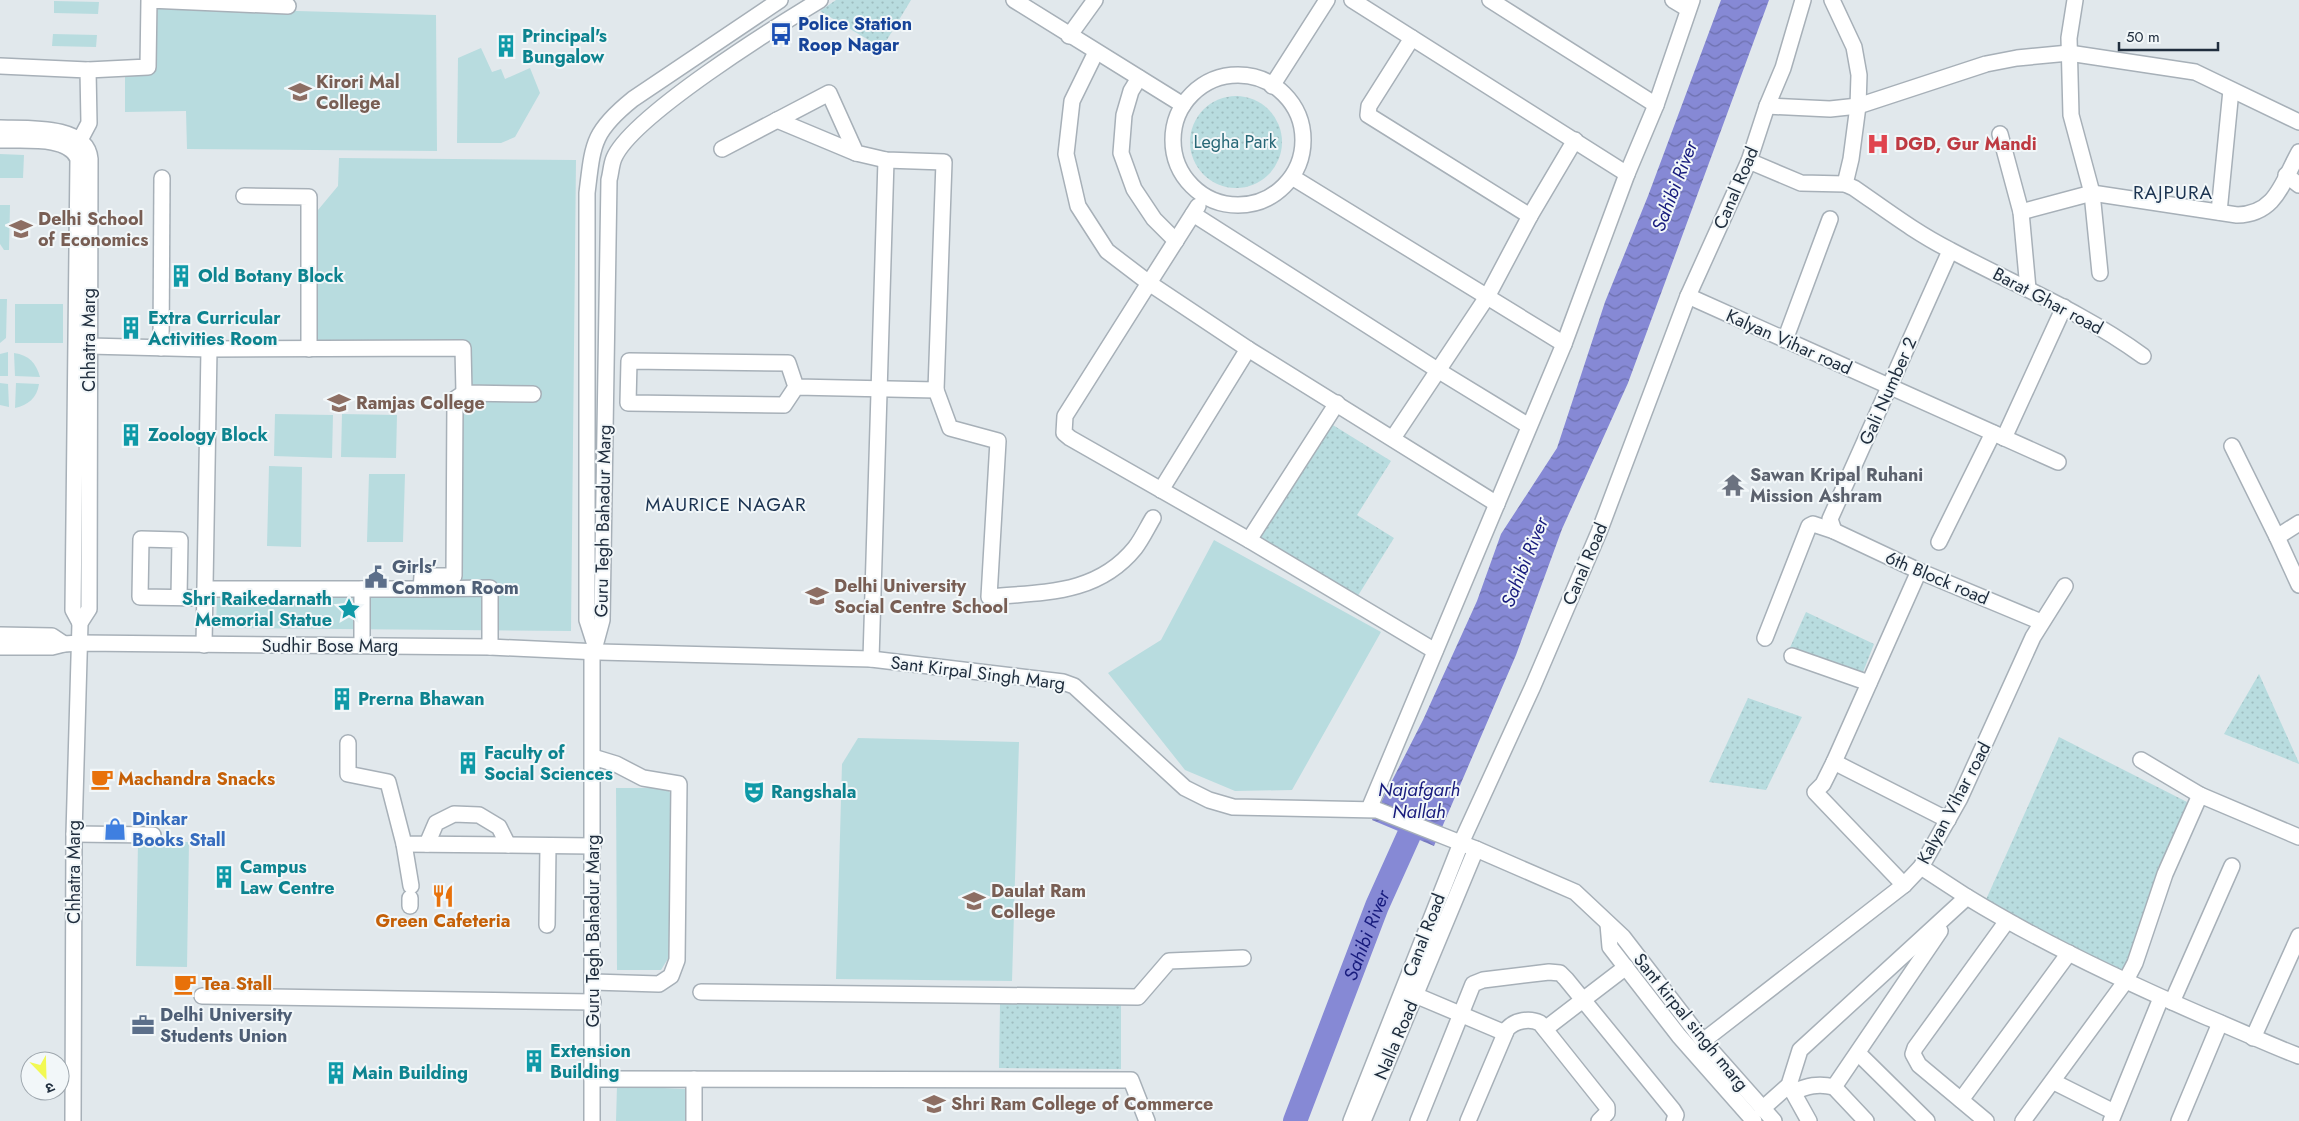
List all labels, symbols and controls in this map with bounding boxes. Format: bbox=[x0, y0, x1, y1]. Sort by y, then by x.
place label: Police Station Roop Nagar bbox=[798, 11, 912, 58]
scale bar bbox=[2119, 20, 2218, 52]
bus stop icon: Police Station Roop Nagar bbox=[768, 21, 794, 47]
place label: Principal's Bungalow bbox=[522, 23, 607, 70]
text: 50 m bbox=[2126, 26, 2160, 48]
building icon: Principal's Bungalow bbox=[493, 33, 519, 59]
place label: Kirori Mal College bbox=[316, 69, 400, 116]
school or university icon: Kirori Mal College bbox=[287, 79, 313, 105]
park label: Legha Park bbox=[1193, 129, 1277, 155]
hospital icon: DGD, Gur Mandi bbox=[1865, 131, 1891, 157]
place label: DGD, Gur Mandi bbox=[1895, 131, 2037, 157]
water label: Sahibi River bbox=[1645, 136, 1705, 235]
street label: Canal Road bbox=[1707, 143, 1765, 233]
district label: RAJPURA bbox=[2133, 179, 2213, 206]
place label: Delhi School of Economics bbox=[38, 206, 148, 253]
school or university icon: Delhi School of Economics bbox=[8, 216, 34, 242]
street label: Barat Ghar road bbox=[1988, 261, 2108, 341]
building icon: Old Botany Block bbox=[168, 263, 194, 289]
place label: Old Botany Block bbox=[198, 263, 345, 289]
street label: Chhatra Marg bbox=[76, 288, 102, 392]
street label: Kalyan Vihar road bbox=[1722, 303, 1856, 381]
place label: Extra Curricular Activities Room bbox=[147, 305, 281, 352]
building icon: Extra Curricular Activities Room bbox=[118, 315, 144, 341]
street label: Gali Number 2 bbox=[1853, 333, 1923, 449]
school or university icon: Ramjas College bbox=[326, 390, 352, 416]
place label: Ramjas College bbox=[356, 390, 485, 416]
building icon: Zoology Block bbox=[118, 422, 144, 448]
place label: Zoology Block bbox=[148, 422, 268, 448]
street label: Guru Tegh Bahadur Marg bbox=[588, 424, 618, 618]
place label: Sawan Kripal Ruhani Mission Ashram bbox=[1750, 462, 1923, 509]
temple icon: Sawan Kripal Ruhani Mission Ashram bbox=[1720, 472, 1746, 498]
district label: MAURICE NAGAR bbox=[645, 491, 807, 518]
water label: Sahibi River bbox=[1494, 512, 1555, 611]
street label: Canal Road bbox=[1556, 519, 1614, 609]
street label: 6th Block road bbox=[1881, 545, 1993, 611]
place label: Girls' Common Room bbox=[392, 554, 519, 601]
public building icon: Girls' Common Room bbox=[363, 564, 389, 590]
place label: Delhi University Social Centre School bbox=[834, 573, 1008, 620]
school or university icon: Delhi University Social Centre School bbox=[804, 583, 830, 609]
place label: Shri Raikedarnath Memorial Statue bbox=[182, 586, 332, 633]
place icon: Shri Raikedarnath Memorial Statue bbox=[336, 596, 362, 622]
street label: Sudhir Bose Marg bbox=[262, 633, 398, 659]
street label: Sant Kirpal Singh Marg bbox=[889, 649, 1067, 697]
building icon: Prerna Bhawan bbox=[329, 686, 355, 712]
place label: Prerna Bhawan bbox=[358, 686, 485, 712]
street label: Kalyan Vihar road bbox=[1911, 737, 1997, 869]
place label: Faculty of Social Sciences bbox=[484, 740, 613, 787]
building icon: Faculty of Social Sciences bbox=[455, 750, 481, 776]
cafe icon: Machandra Snacks bbox=[89, 766, 115, 792]
place label: Machandra Snacks bbox=[118, 766, 275, 792]
water label: Najafgarh Nallah bbox=[1378, 776, 1460, 825]
theatre icon: Rangshala bbox=[741, 779, 767, 805]
place label: Rangshala bbox=[771, 779, 856, 805]
place label: Dinkar Books Stall bbox=[132, 806, 226, 853]
shop icon: Dinkar Books Stall bbox=[102, 816, 128, 842]
street label: Chhatra Marg bbox=[61, 820, 87, 924]
street label: Guru Tegh Bahadur Marg bbox=[580, 835, 606, 1027]
place label: Campus Law Centre bbox=[240, 854, 335, 901]
building icon: Campus Law Centre bbox=[211, 864, 237, 890]
place label: Daulat Ram College bbox=[991, 878, 1086, 925]
restaurant icon: Green Cafeteria bbox=[430, 883, 456, 909]
water label: Sahibi River bbox=[1337, 884, 1397, 984]
school or university icon: Daulat Ram College bbox=[961, 888, 987, 914]
street label: Canal Road bbox=[1396, 890, 1452, 980]
place label: Green Cafeteria bbox=[375, 908, 511, 934]
street label: Sant kirpal singh marg bbox=[1627, 948, 1755, 1096]
cafe icon: Tea Stall bbox=[172, 971, 198, 997]
place label: Tea Stall bbox=[202, 971, 272, 997]
street label: Nalla Road bbox=[1368, 996, 1424, 1084]
place label: Delhi University Students Union bbox=[160, 1002, 293, 1049]
office icon: Delhi University Students Union bbox=[130, 1012, 156, 1038]
place label: Extension Building bbox=[550, 1038, 631, 1085]
building icon: Extension Building bbox=[521, 1048, 547, 1074]
north arrow bbox=[20, 1051, 70, 1101]
building icon: Main Building bbox=[323, 1060, 349, 1086]
place label: Main Building bbox=[352, 1060, 468, 1086]
text: उ bbox=[42, 1077, 58, 1099]
school or university icon: Shri Ram College of Commerce bbox=[921, 1091, 947, 1117]
place label: Shri Ram College of Commerce bbox=[951, 1091, 1213, 1117]

